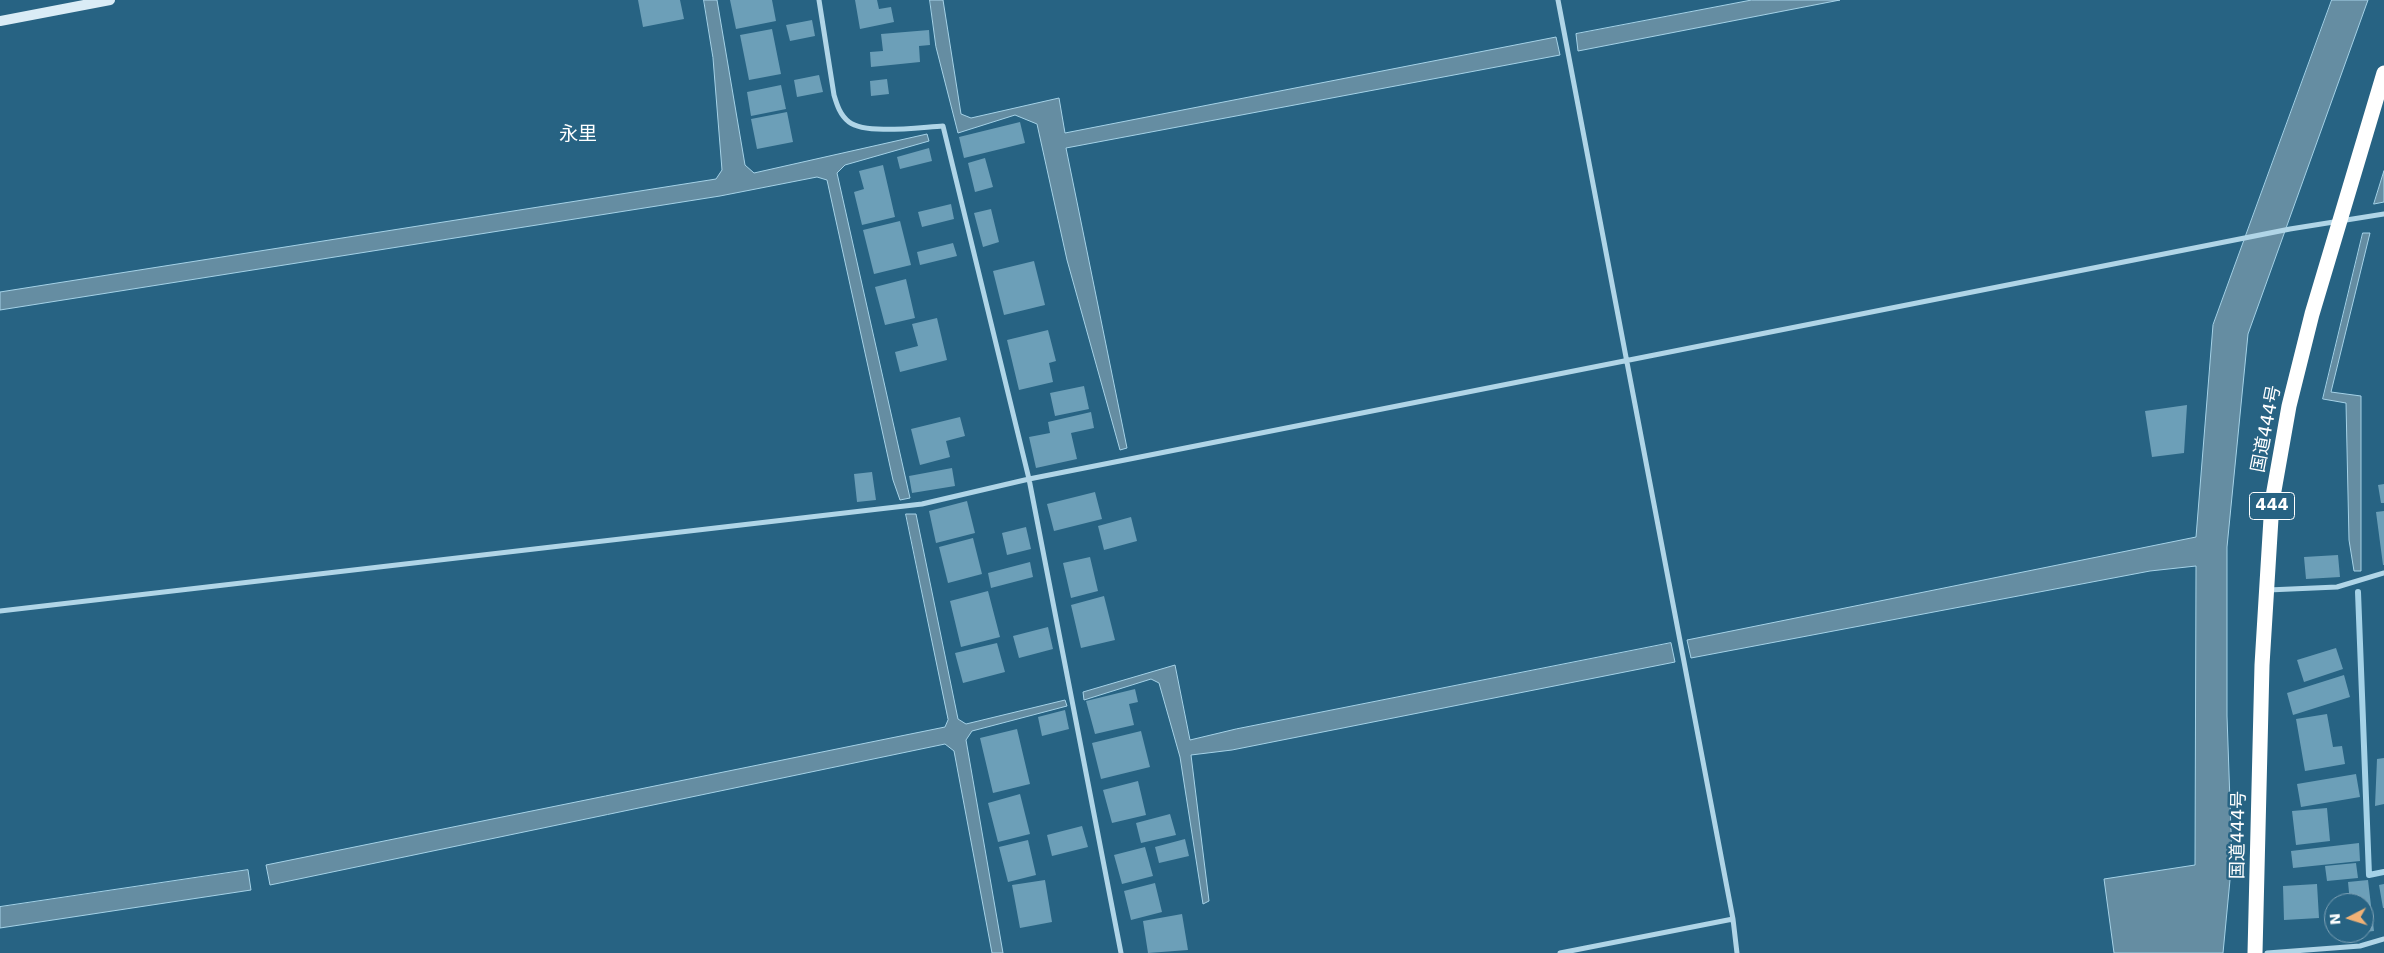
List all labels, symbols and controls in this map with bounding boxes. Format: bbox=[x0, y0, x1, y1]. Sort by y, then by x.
district label: 永里 bbox=[559, 124, 597, 146]
street label: 国道444号 bbox=[2248, 384, 2286, 474]
road number: 444 bbox=[2250, 492, 2294, 520]
street label: 国道444号 bbox=[2227, 791, 2251, 879]
north arrow bbox=[2324, 893, 2374, 943]
text: N bbox=[2327, 913, 2344, 926]

